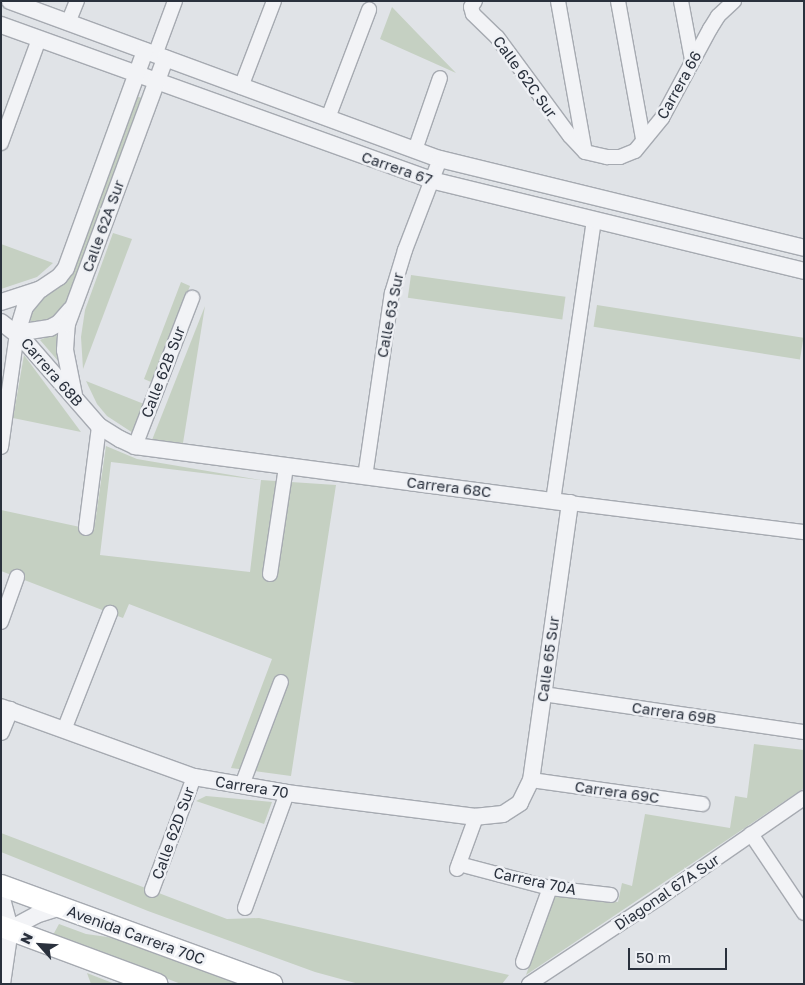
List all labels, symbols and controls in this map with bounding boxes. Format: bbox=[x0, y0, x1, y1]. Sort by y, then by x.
street label: Calle 62C Sur bbox=[489, 33, 561, 121]
street label: Carrera 66 bbox=[653, 48, 705, 122]
street label: Carrera 67 bbox=[359, 147, 435, 189]
street label: Calle 62A Sur bbox=[78, 177, 128, 275]
street label: Calle 63 Sur bbox=[373, 271, 407, 359]
street label: Calle 62B Sur bbox=[137, 324, 189, 420]
street label: Carrera 68B bbox=[17, 334, 87, 410]
street label: Carrera 68C bbox=[406, 473, 492, 501]
street label: Calle 65 Sur bbox=[533, 615, 563, 703]
street label: Carrera 69B bbox=[631, 698, 717, 728]
street label: Carrera 70 bbox=[214, 772, 290, 802]
street label: Carrera 69C bbox=[574, 777, 660, 807]
street label: Calle 62D Sur bbox=[148, 784, 198, 882]
street label: Diagonal 67A Sur bbox=[611, 850, 723, 934]
street label: Carrera 70A bbox=[492, 863, 578, 899]
street label: Avenida Carrera 70C bbox=[65, 902, 207, 968]
north arrow bbox=[15, 920, 65, 970]
text: N bbox=[16, 930, 36, 947]
scale bar bbox=[630, 938, 729, 970]
text: 50 m bbox=[636, 948, 671, 966]

